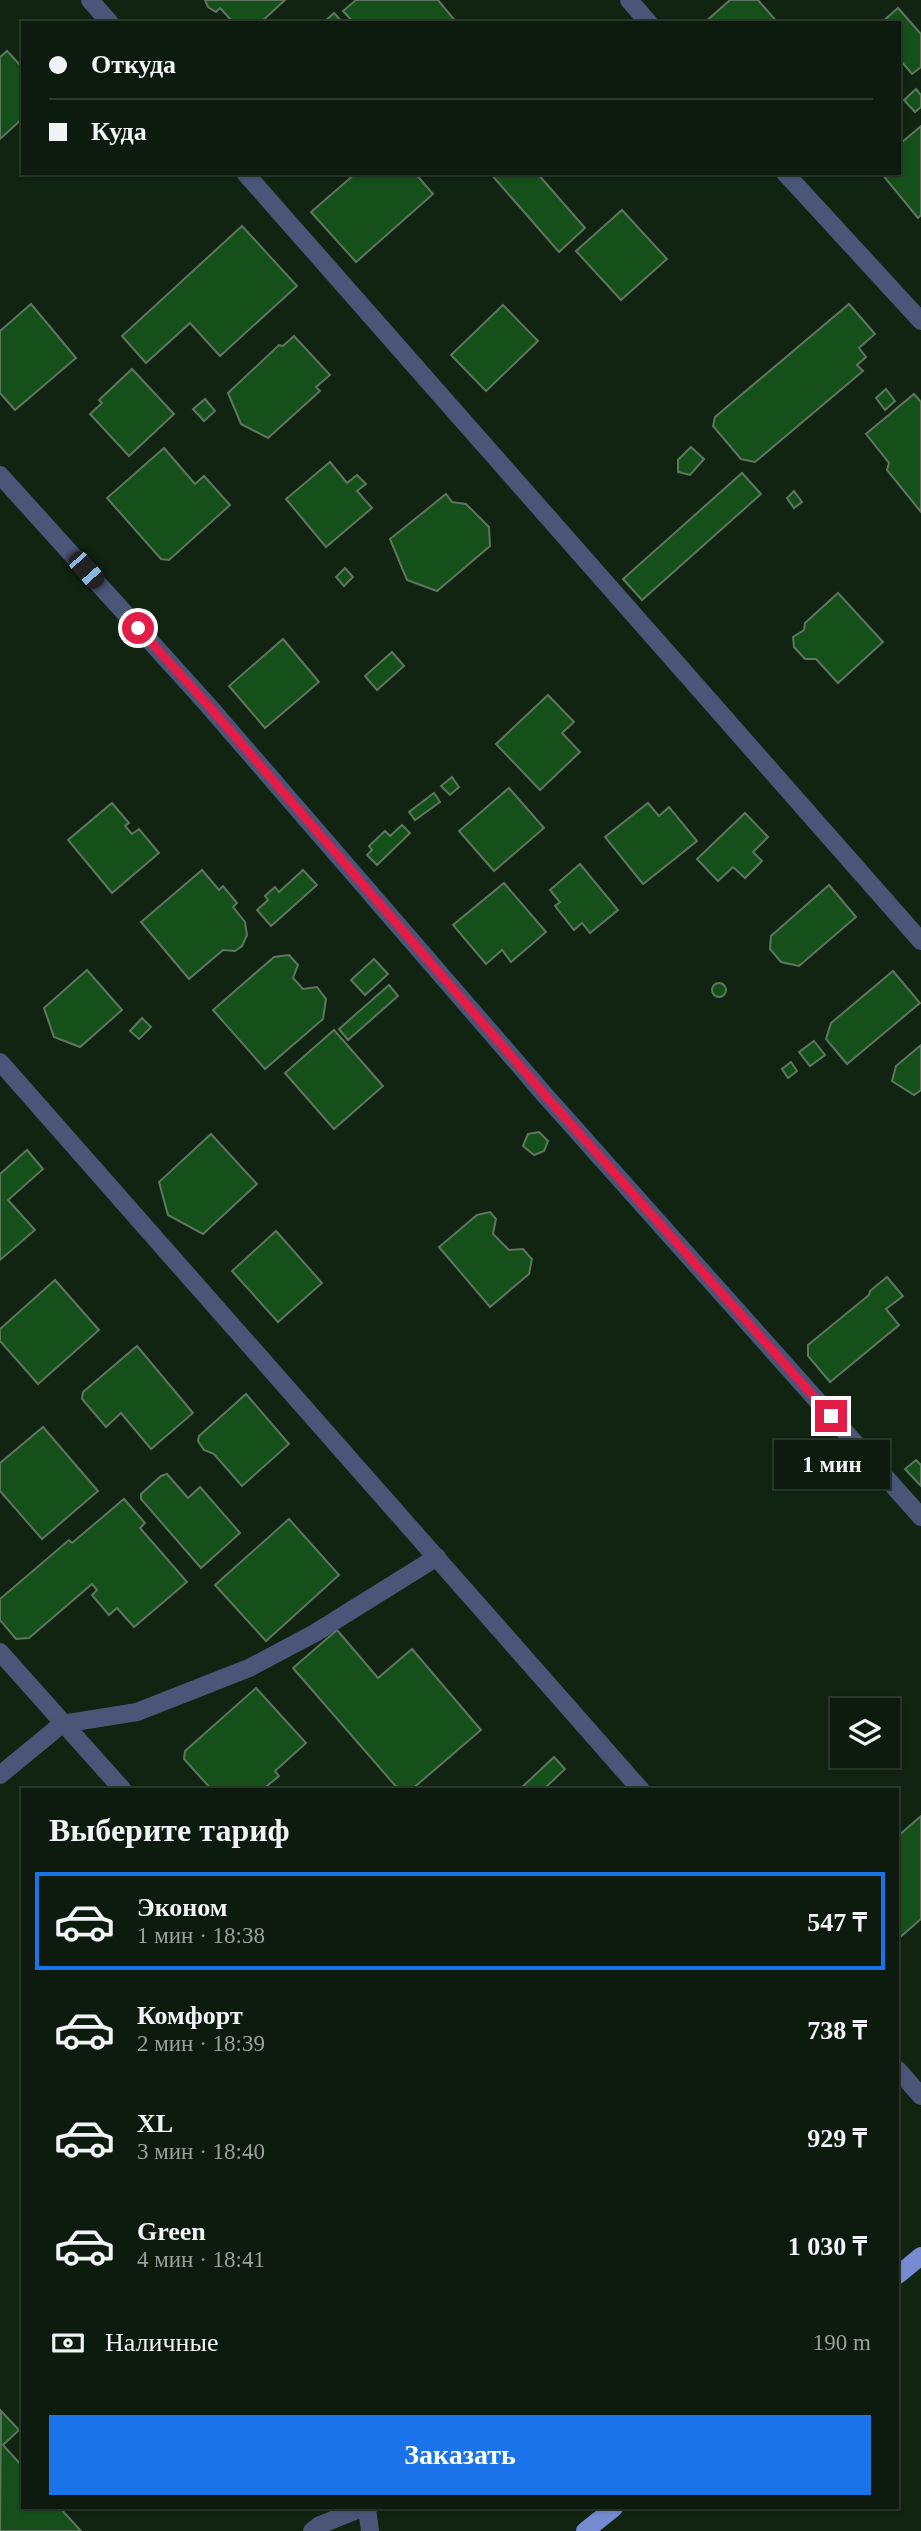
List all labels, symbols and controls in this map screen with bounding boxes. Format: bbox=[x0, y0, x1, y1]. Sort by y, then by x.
text: Откуда bbox=[91, 50, 176, 79]
text: Куда bbox=[91, 117, 147, 146]
car bbox=[65, 547, 108, 593]
route start bbox=[122, 612, 154, 644]
route end bbox=[815, 1400, 847, 1432]
callout: 1 мин bbox=[773, 1440, 889, 1490]
text: 1 мин bbox=[802, 1452, 862, 1477]
map controls bbox=[830, 1698, 900, 1768]
button: layers bbox=[830, 1698, 900, 1768]
text: Выберите тариф bbox=[49, 1812, 290, 1848]
icon: car bbox=[53, 1890, 116, 1953]
text: Эконом bbox=[137, 1893, 227, 1922]
text: 547 ₸ bbox=[807, 1908, 867, 1937]
text: 1 мин · 18:38 bbox=[137, 1923, 265, 1948]
icon: car bbox=[53, 1998, 116, 2061]
text: Комфорт bbox=[137, 2001, 243, 2030]
text: 738 ₸ bbox=[807, 2016, 867, 2045]
text: 2 мин · 18:39 bbox=[137, 2031, 265, 2056]
icon: car bbox=[53, 2106, 116, 2169]
text: XL bbox=[137, 2109, 173, 2138]
text: 929 ₸ bbox=[807, 2124, 867, 2153]
text: 3 мин · 18:40 bbox=[137, 2139, 265, 2164]
icon: car bbox=[53, 2214, 116, 2277]
text: Green bbox=[137, 2217, 206, 2246]
text: 1 030 ₸ bbox=[788, 2232, 867, 2261]
text: 4 мин · 18:41 bbox=[137, 2247, 265, 2272]
icon: cash bbox=[49, 2324, 87, 2362]
text: Наличные bbox=[105, 2328, 218, 2357]
text: 190 m bbox=[813, 2330, 871, 2355]
button: Заказать bbox=[49, 2415, 871, 2495]

